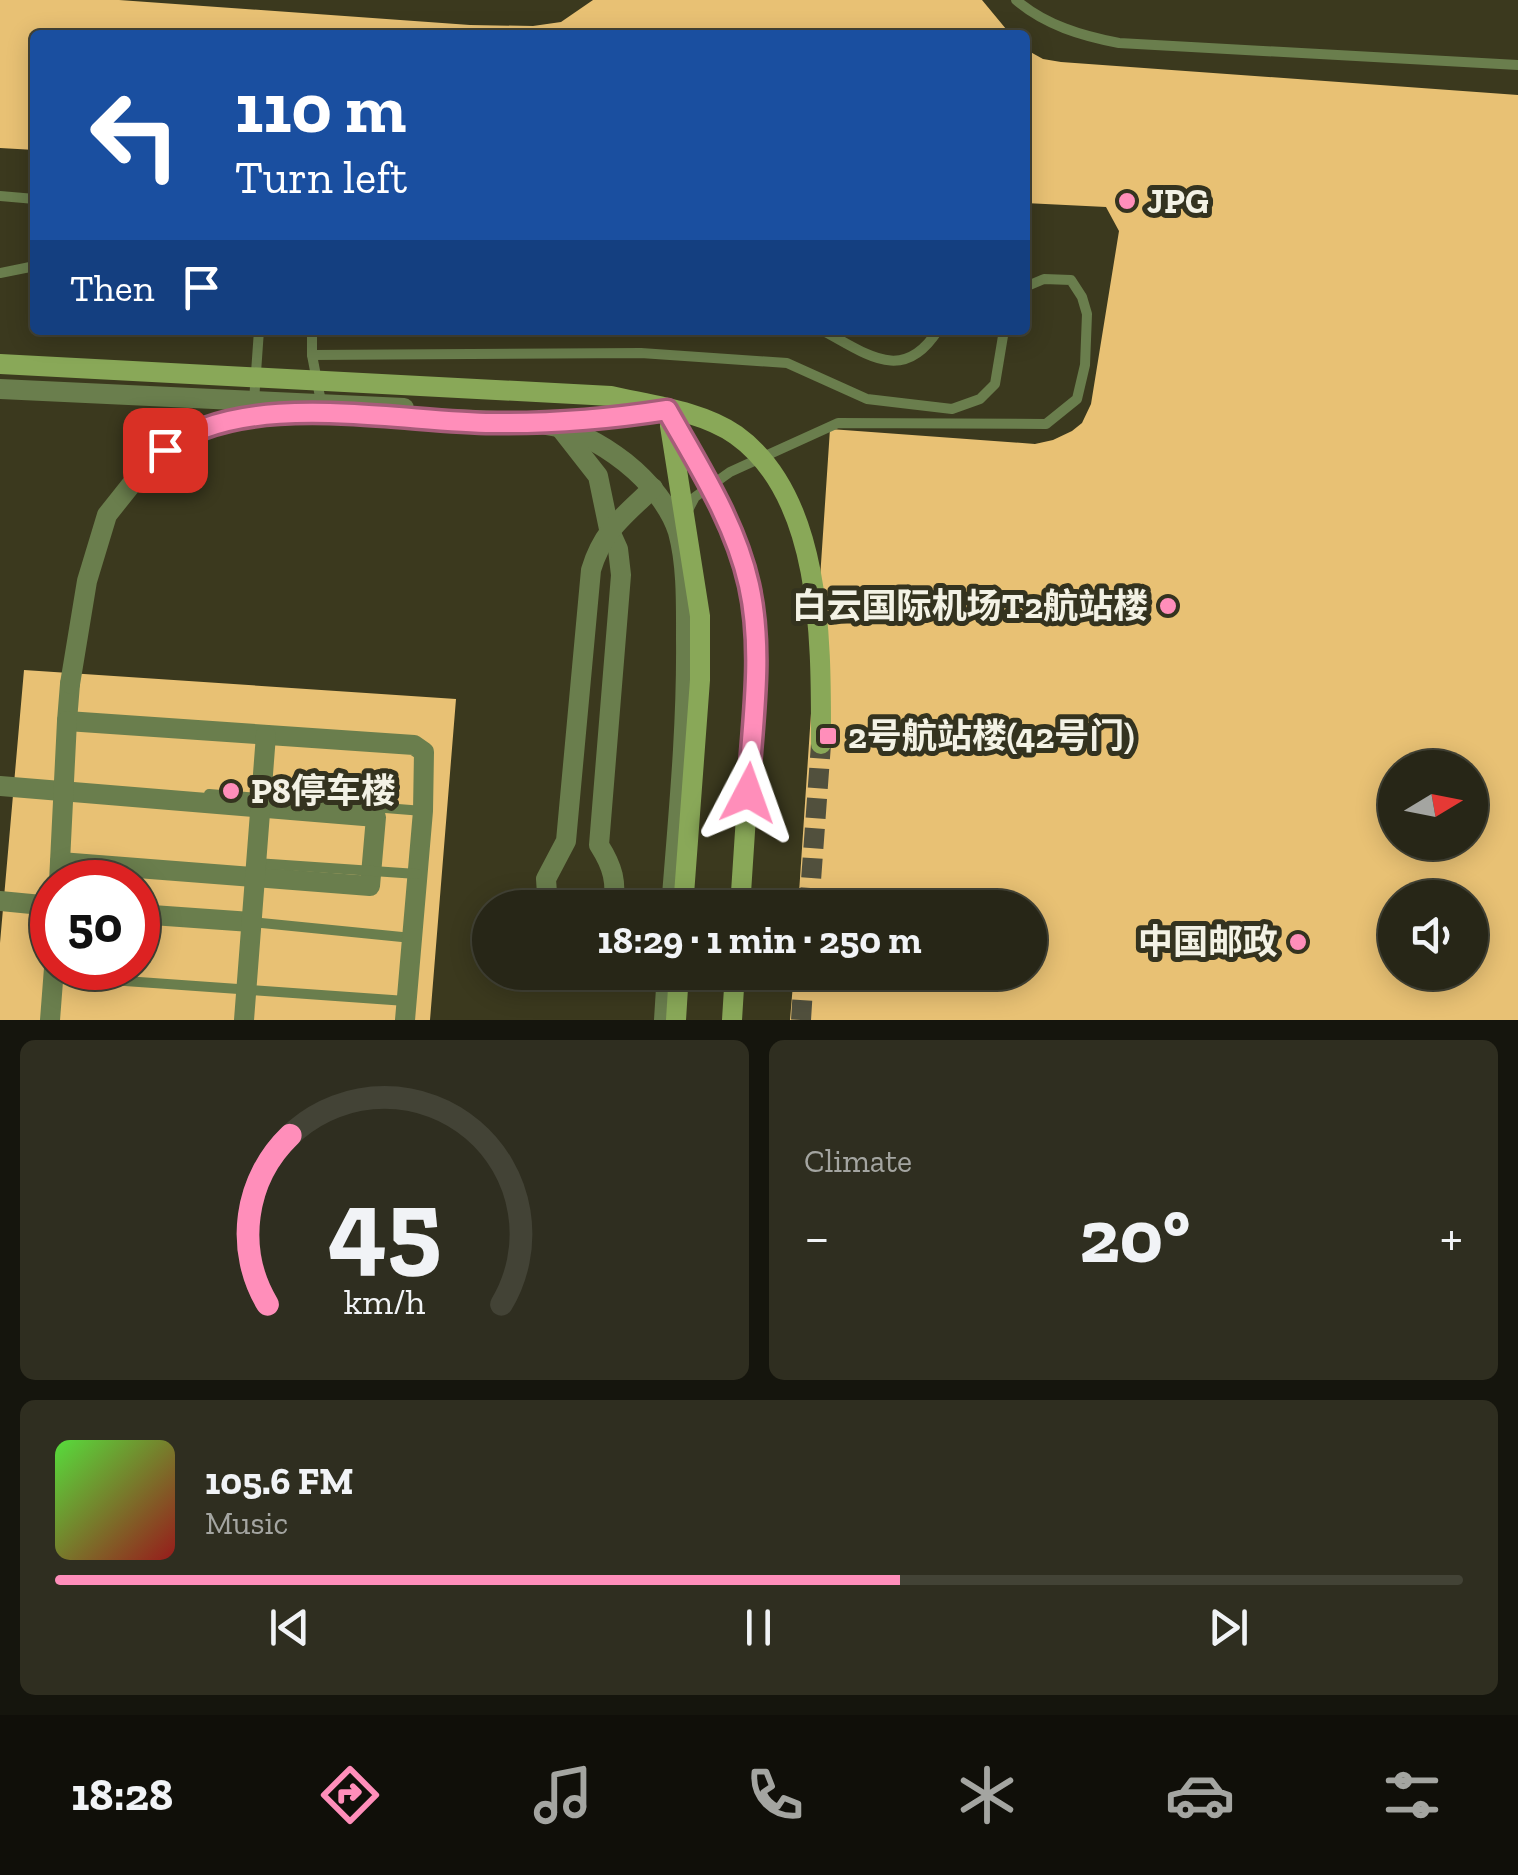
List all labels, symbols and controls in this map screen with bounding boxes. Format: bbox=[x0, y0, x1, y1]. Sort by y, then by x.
text: 110 m bbox=[235, 66, 406, 150]
icon: left bbox=[70, 70, 200, 200]
text: Turn left bbox=[235, 151, 407, 205]
place label: JPG bbox=[1147, 180, 1209, 222]
marker: JPG bbox=[1116, 190, 1138, 212]
icon: arrive bbox=[174, 260, 229, 315]
text: Then bbox=[70, 265, 154, 311]
pin bbox=[123, 408, 208, 493]
icon: arrive bbox=[138, 423, 193, 478]
place label: 白云国际机场T2航站楼 bbox=[791, 585, 1148, 627]
marker: 白云国际机场T2航站楼 bbox=[1157, 595, 1179, 617]
place label: 2号航站楼(42号门) bbox=[848, 715, 1134, 757]
marker: 2号航站楼(42号门) bbox=[817, 725, 839, 747]
position arrow bbox=[696, 741, 800, 845]
north arrow bbox=[1378, 750, 1488, 860]
map controls bbox=[1378, 750, 1488, 990]
place label: P8停车楼 bbox=[251, 770, 396, 812]
marker: P8停车楼 bbox=[220, 780, 242, 802]
speed limit sign: 50 bbox=[30, 860, 160, 990]
button: sound bbox=[1378, 880, 1488, 990]
text: 18:29 · 1 min · 250 m bbox=[597, 917, 922, 963]
place label: 中国邮政 bbox=[1138, 921, 1278, 963]
marker: 中国邮政 bbox=[1287, 931, 1309, 953]
text: Climate bbox=[804, 1142, 912, 1180]
text: 45 bbox=[328, 1164, 441, 1289]
text: 20° bbox=[1079, 1191, 1190, 1281]
text: − bbox=[804, 1204, 830, 1270]
text: + bbox=[1440, 1204, 1463, 1270]
text: km/h bbox=[344, 1280, 425, 1323]
text: 105.6 FM bbox=[205, 1458, 353, 1504]
text: Music bbox=[205, 1504, 288, 1542]
icon: previous bbox=[262, 1600, 317, 1655]
icon: pause bbox=[731, 1600, 786, 1655]
icon: next bbox=[1201, 1600, 1256, 1655]
icon: directions bbox=[315, 1760, 385, 1830]
icon: music bbox=[528, 1760, 598, 1830]
icon: phone bbox=[740, 1760, 810, 1830]
icon: climate bbox=[952, 1760, 1022, 1830]
icon: car bbox=[1165, 1760, 1235, 1830]
icon: filters bbox=[1377, 1760, 1447, 1830]
text: 18:28 bbox=[71, 1768, 173, 1822]

